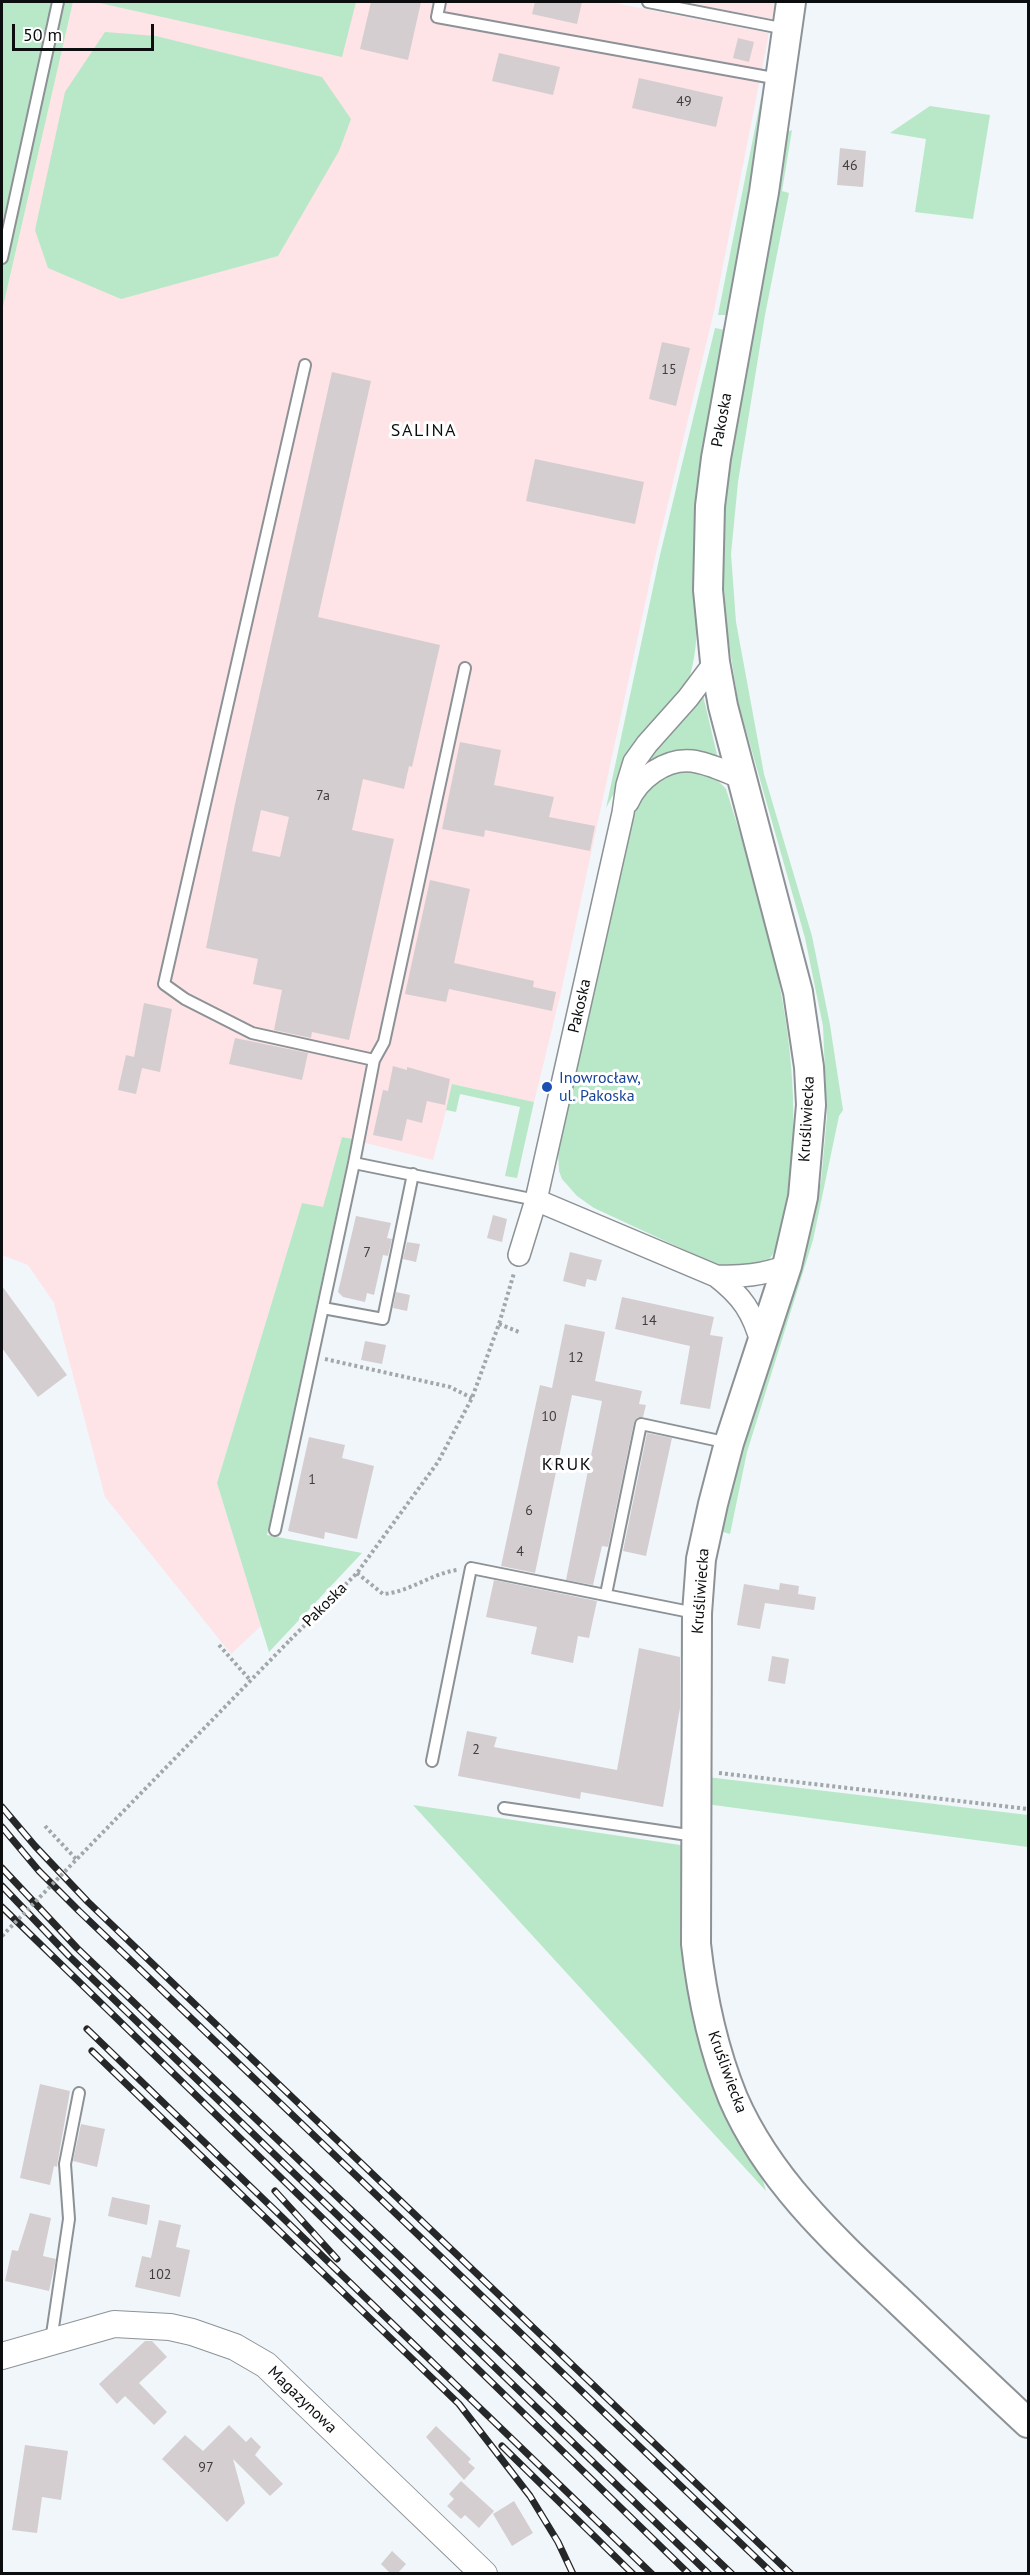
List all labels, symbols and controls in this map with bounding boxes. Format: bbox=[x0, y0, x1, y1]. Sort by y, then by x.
scale bar bbox=[15, 12, 158, 50]
text: 50 m bbox=[23, 23, 62, 46]
house number: 49 bbox=[676, 94, 692, 110]
house number: 46 bbox=[842, 158, 858, 174]
house number: 15 bbox=[661, 362, 677, 378]
street label: Pakoska bbox=[708, 391, 736, 449]
district label: SALINA bbox=[391, 420, 457, 442]
house number: 7a bbox=[316, 788, 330, 804]
street label: Pakoska bbox=[564, 977, 596, 1035]
place label: Inowrocław, ul. Pakoska bbox=[559, 1068, 641, 1106]
street label: Kruśliwiecka bbox=[795, 1076, 819, 1162]
marker: Inowrocław, ul. Pakoska bbox=[540, 1080, 554, 1094]
house number: 7 bbox=[363, 1245, 371, 1261]
house number: 14 bbox=[641, 1313, 657, 1329]
house number: 12 bbox=[568, 1350, 584, 1366]
house number: 10 bbox=[541, 1409, 557, 1425]
district label: KRUK bbox=[542, 1454, 592, 1476]
house number: 1 bbox=[308, 1472, 316, 1488]
house number: 6 bbox=[525, 1503, 533, 1519]
house number: 4 bbox=[516, 1544, 524, 1560]
street label: Kruśliwiecka bbox=[688, 1547, 714, 1635]
street label: Pakoska bbox=[299, 1579, 351, 1631]
house number: 2 bbox=[472, 1742, 480, 1758]
street label: Kruśliwiecka bbox=[703, 2028, 751, 2116]
house number: 102 bbox=[149, 2267, 171, 2283]
street label: Magazynowa bbox=[264, 2362, 340, 2438]
house number: 97 bbox=[198, 2460, 214, 2476]

